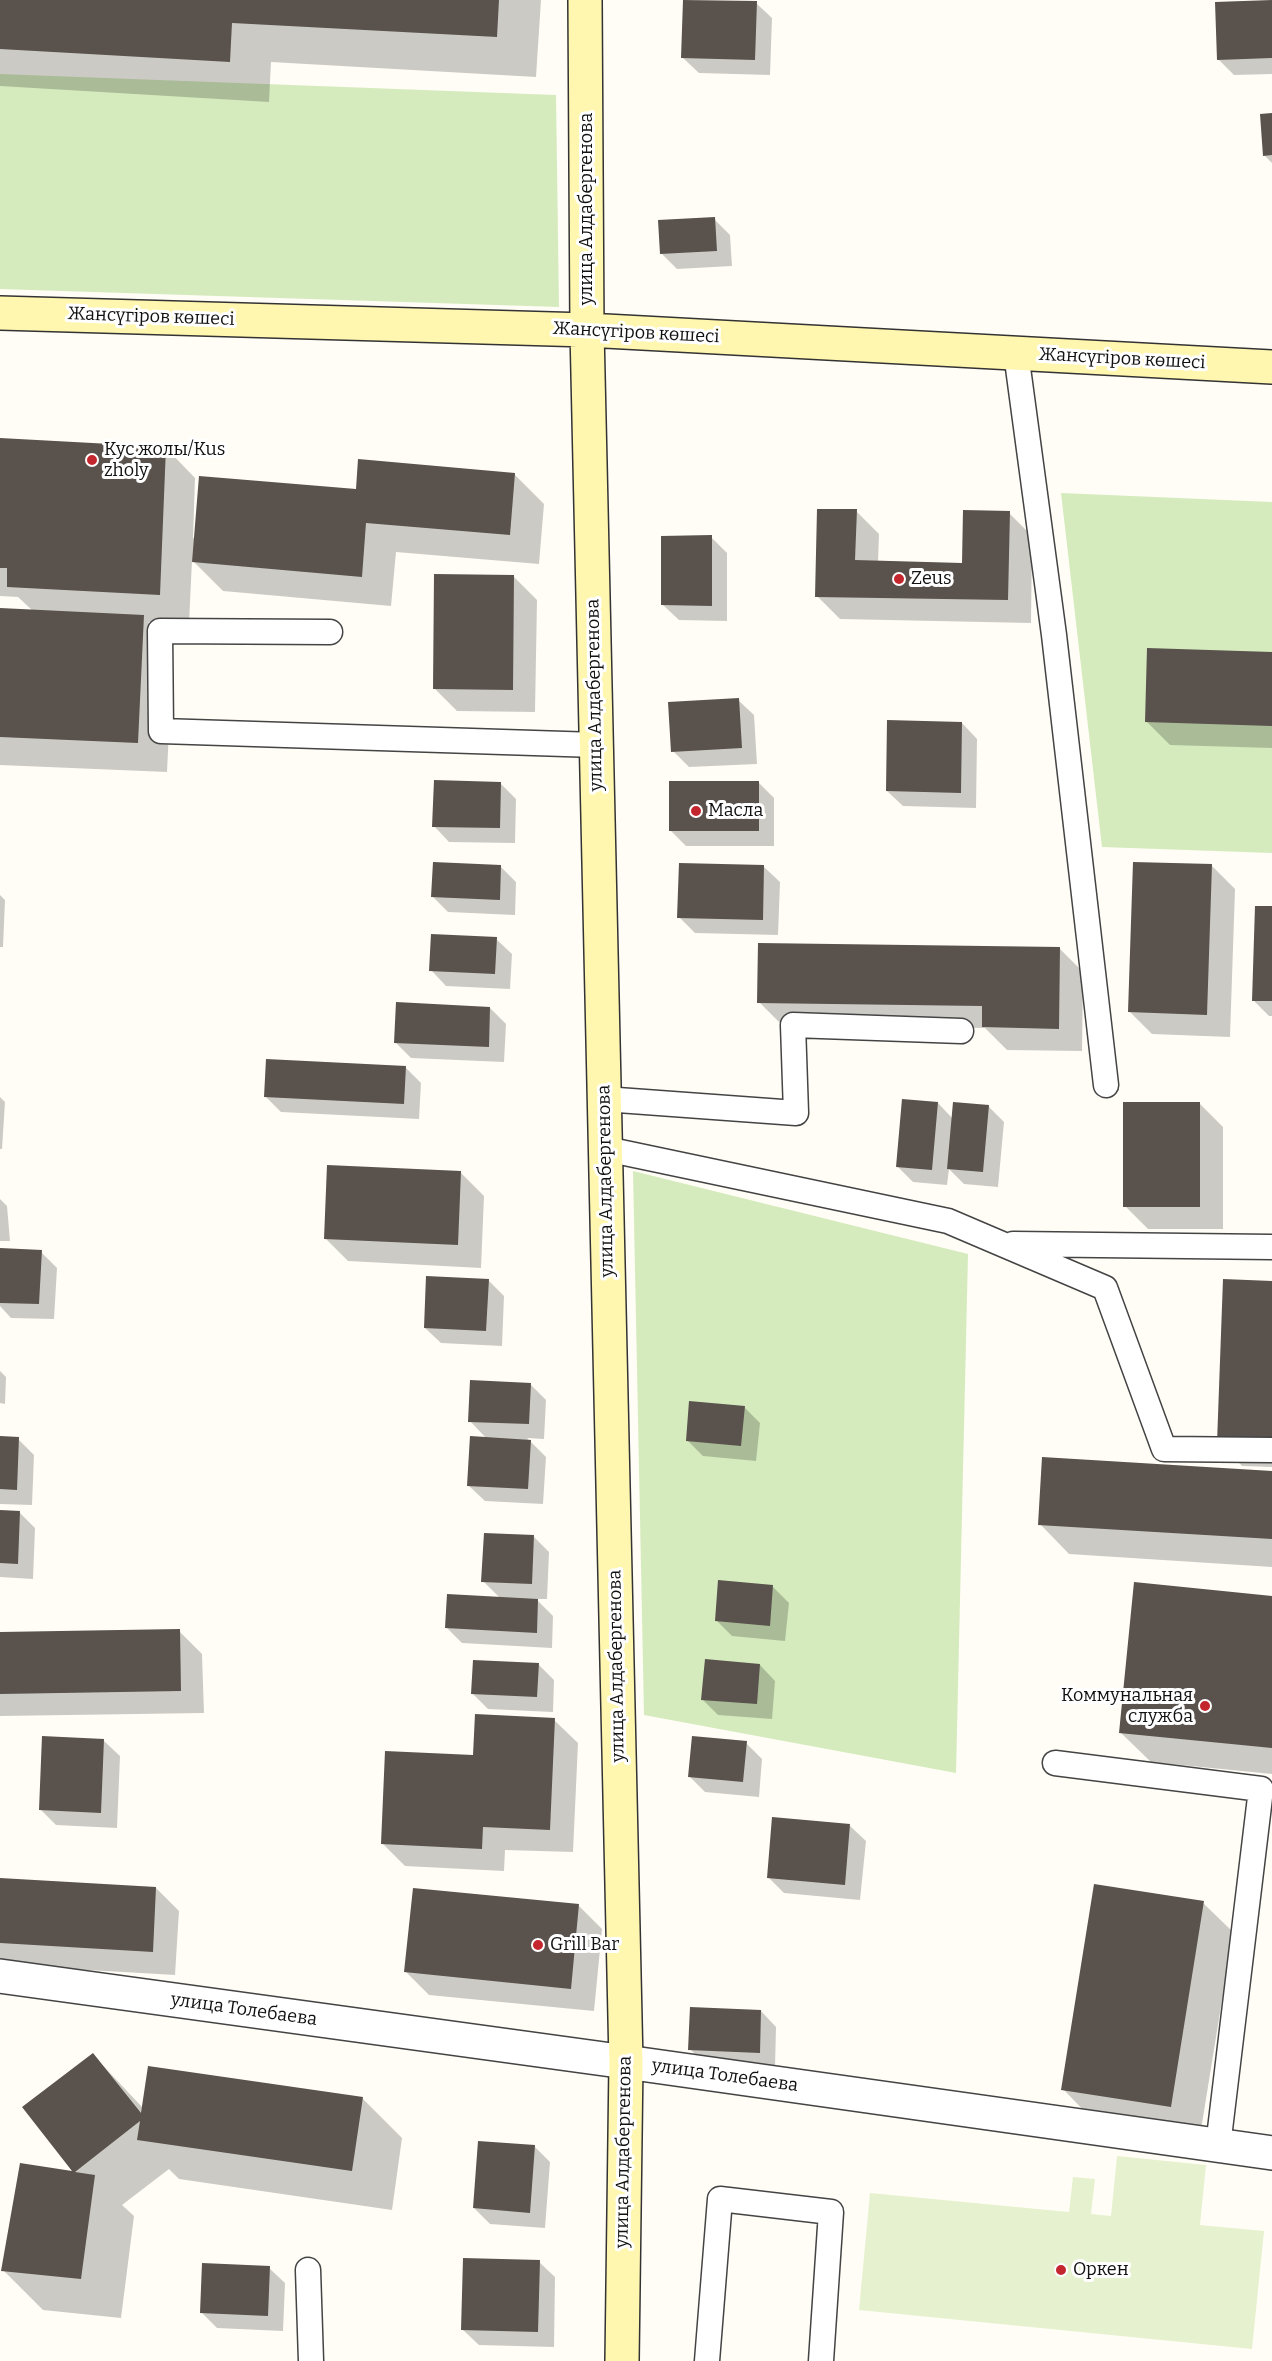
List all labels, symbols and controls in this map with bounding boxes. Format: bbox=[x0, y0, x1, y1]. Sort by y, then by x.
street label: улица Алдабергенова bbox=[576, 113, 598, 305]
street label: Жансүгіров көшесі bbox=[67, 303, 235, 331]
street label: Жансүгіров көшесі bbox=[552, 318, 720, 348]
street label: Жансүгіров көшесі bbox=[1038, 344, 1206, 374]
place label: Кус жолы/Kus zholy bbox=[104, 439, 225, 482]
marker: Кус жолы/Kus zholy bbox=[85, 453, 99, 467]
place label: Zeus bbox=[911, 568, 952, 590]
marker: Zeus bbox=[892, 572, 906, 586]
street label: улица Алдабергенова bbox=[583, 599, 607, 791]
place label: Масла bbox=[708, 800, 763, 822]
marker: Масла bbox=[689, 804, 703, 818]
street label: улица Алдабергенова bbox=[594, 1085, 618, 1277]
street label: улица Алдабергенова bbox=[605, 1570, 629, 1762]
place label: Коммунальная служба bbox=[1061, 1685, 1193, 1728]
marker: Коммунальная служба bbox=[1198, 1699, 1212, 1713]
place label: Grill Bar bbox=[550, 1934, 619, 1956]
marker: Grill Bar bbox=[531, 1938, 545, 1952]
street label: улица Толебаева bbox=[170, 1989, 318, 2031]
street label: улица Толебаева bbox=[651, 2055, 799, 2097]
street label: улица Алдабергенова bbox=[612, 2056, 636, 2248]
place label: Оркен bbox=[1073, 2259, 1129, 2281]
marker: Оркен bbox=[1054, 2263, 1068, 2277]

